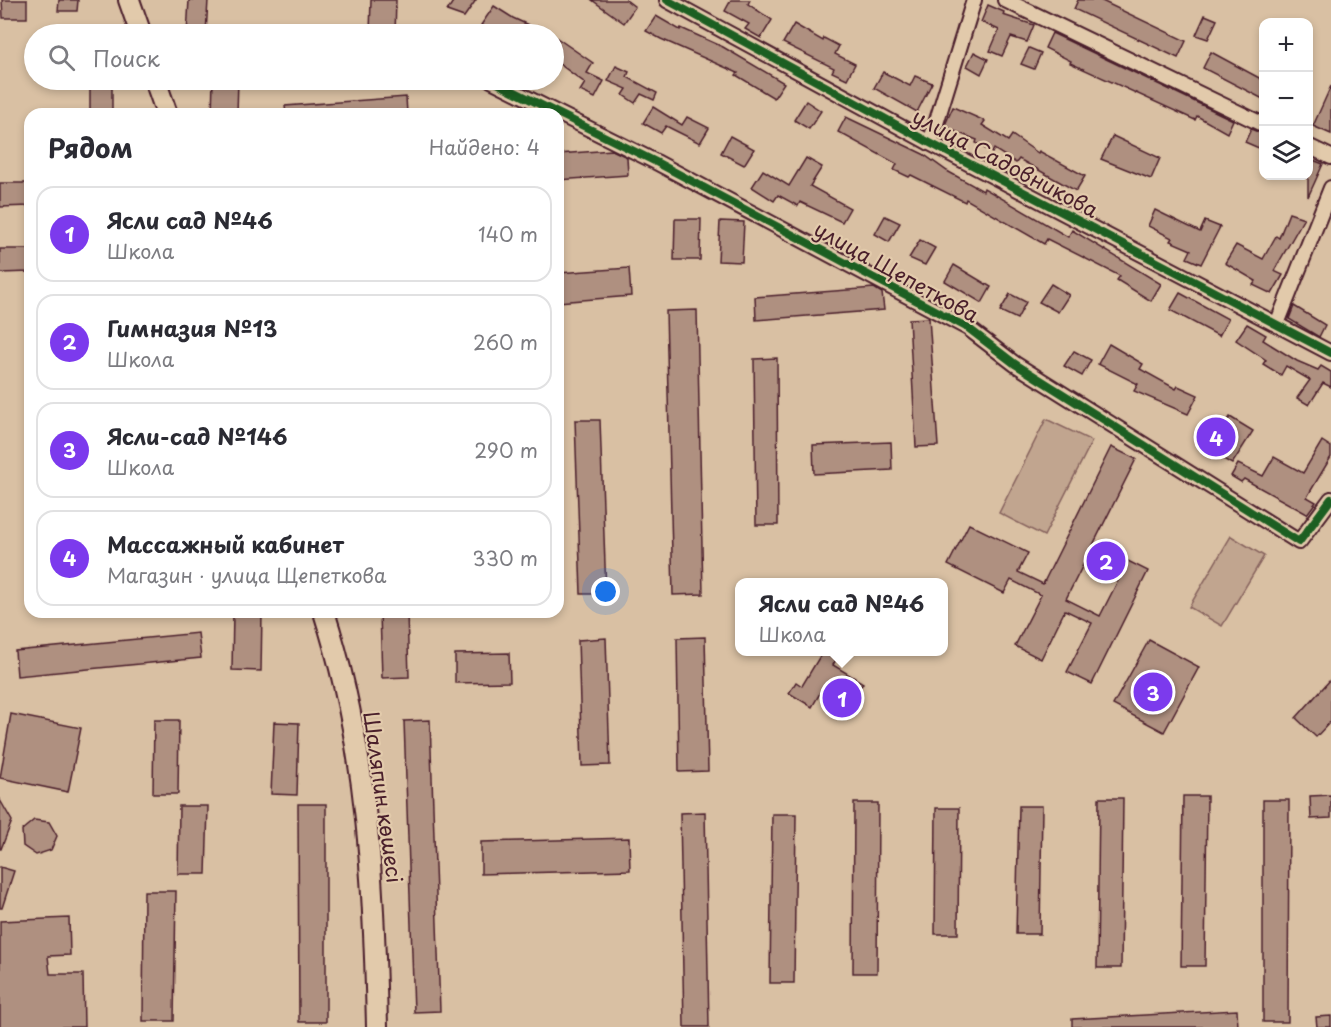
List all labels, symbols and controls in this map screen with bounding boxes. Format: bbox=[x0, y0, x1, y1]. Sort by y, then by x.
map controls bbox=[1259, 18, 1313, 180]
button: + bbox=[1259, 18, 1313, 72]
search box bbox=[24, 24, 564, 90]
icon: search bbox=[45, 41, 78, 74]
text: Поиск bbox=[93, 41, 160, 74]
button: − bbox=[1259, 72, 1313, 126]
street label: улица Садовникова bbox=[907, 99, 1105, 225]
button: layers bbox=[1259, 126, 1313, 180]
text: Рядом bbox=[48, 128, 133, 167]
text: Найдено: 4 bbox=[429, 132, 540, 162]
text: Ясли сад №46 bbox=[107, 203, 273, 236]
street label: улица Щепеткова bbox=[808, 212, 986, 330]
text: 1 bbox=[65, 219, 74, 249]
text: 140 m bbox=[478, 219, 538, 249]
text: Школа bbox=[107, 236, 174, 266]
text: Гимназия №13 bbox=[107, 311, 277, 344]
text: 2 bbox=[62, 327, 77, 357]
text: 260 m bbox=[473, 327, 538, 357]
text: Школа bbox=[107, 344, 174, 374]
pin: 4 bbox=[1196, 414, 1236, 460]
text: Ясли-сад №146 bbox=[107, 419, 287, 452]
text: 3 bbox=[63, 435, 76, 465]
text: 290 m bbox=[474, 435, 538, 465]
text: Школа bbox=[107, 452, 174, 482]
text: Массажный кабинет bbox=[107, 527, 344, 560]
pin: 2 bbox=[1086, 538, 1126, 584]
text: 4 bbox=[63, 543, 76, 573]
text: 330 m bbox=[472, 543, 538, 573]
text: Магазин · улица Щепеткова bbox=[107, 560, 387, 590]
your location bbox=[591, 577, 620, 606]
popup bbox=[735, 578, 948, 656]
text: Ясли сад №46 bbox=[759, 586, 924, 619]
text: Школа bbox=[759, 619, 826, 649]
pin: 3 bbox=[1134, 670, 1172, 714]
pin: 1 bbox=[822, 676, 862, 720]
street label: Шаляпин көшесі bbox=[356, 709, 412, 885]

